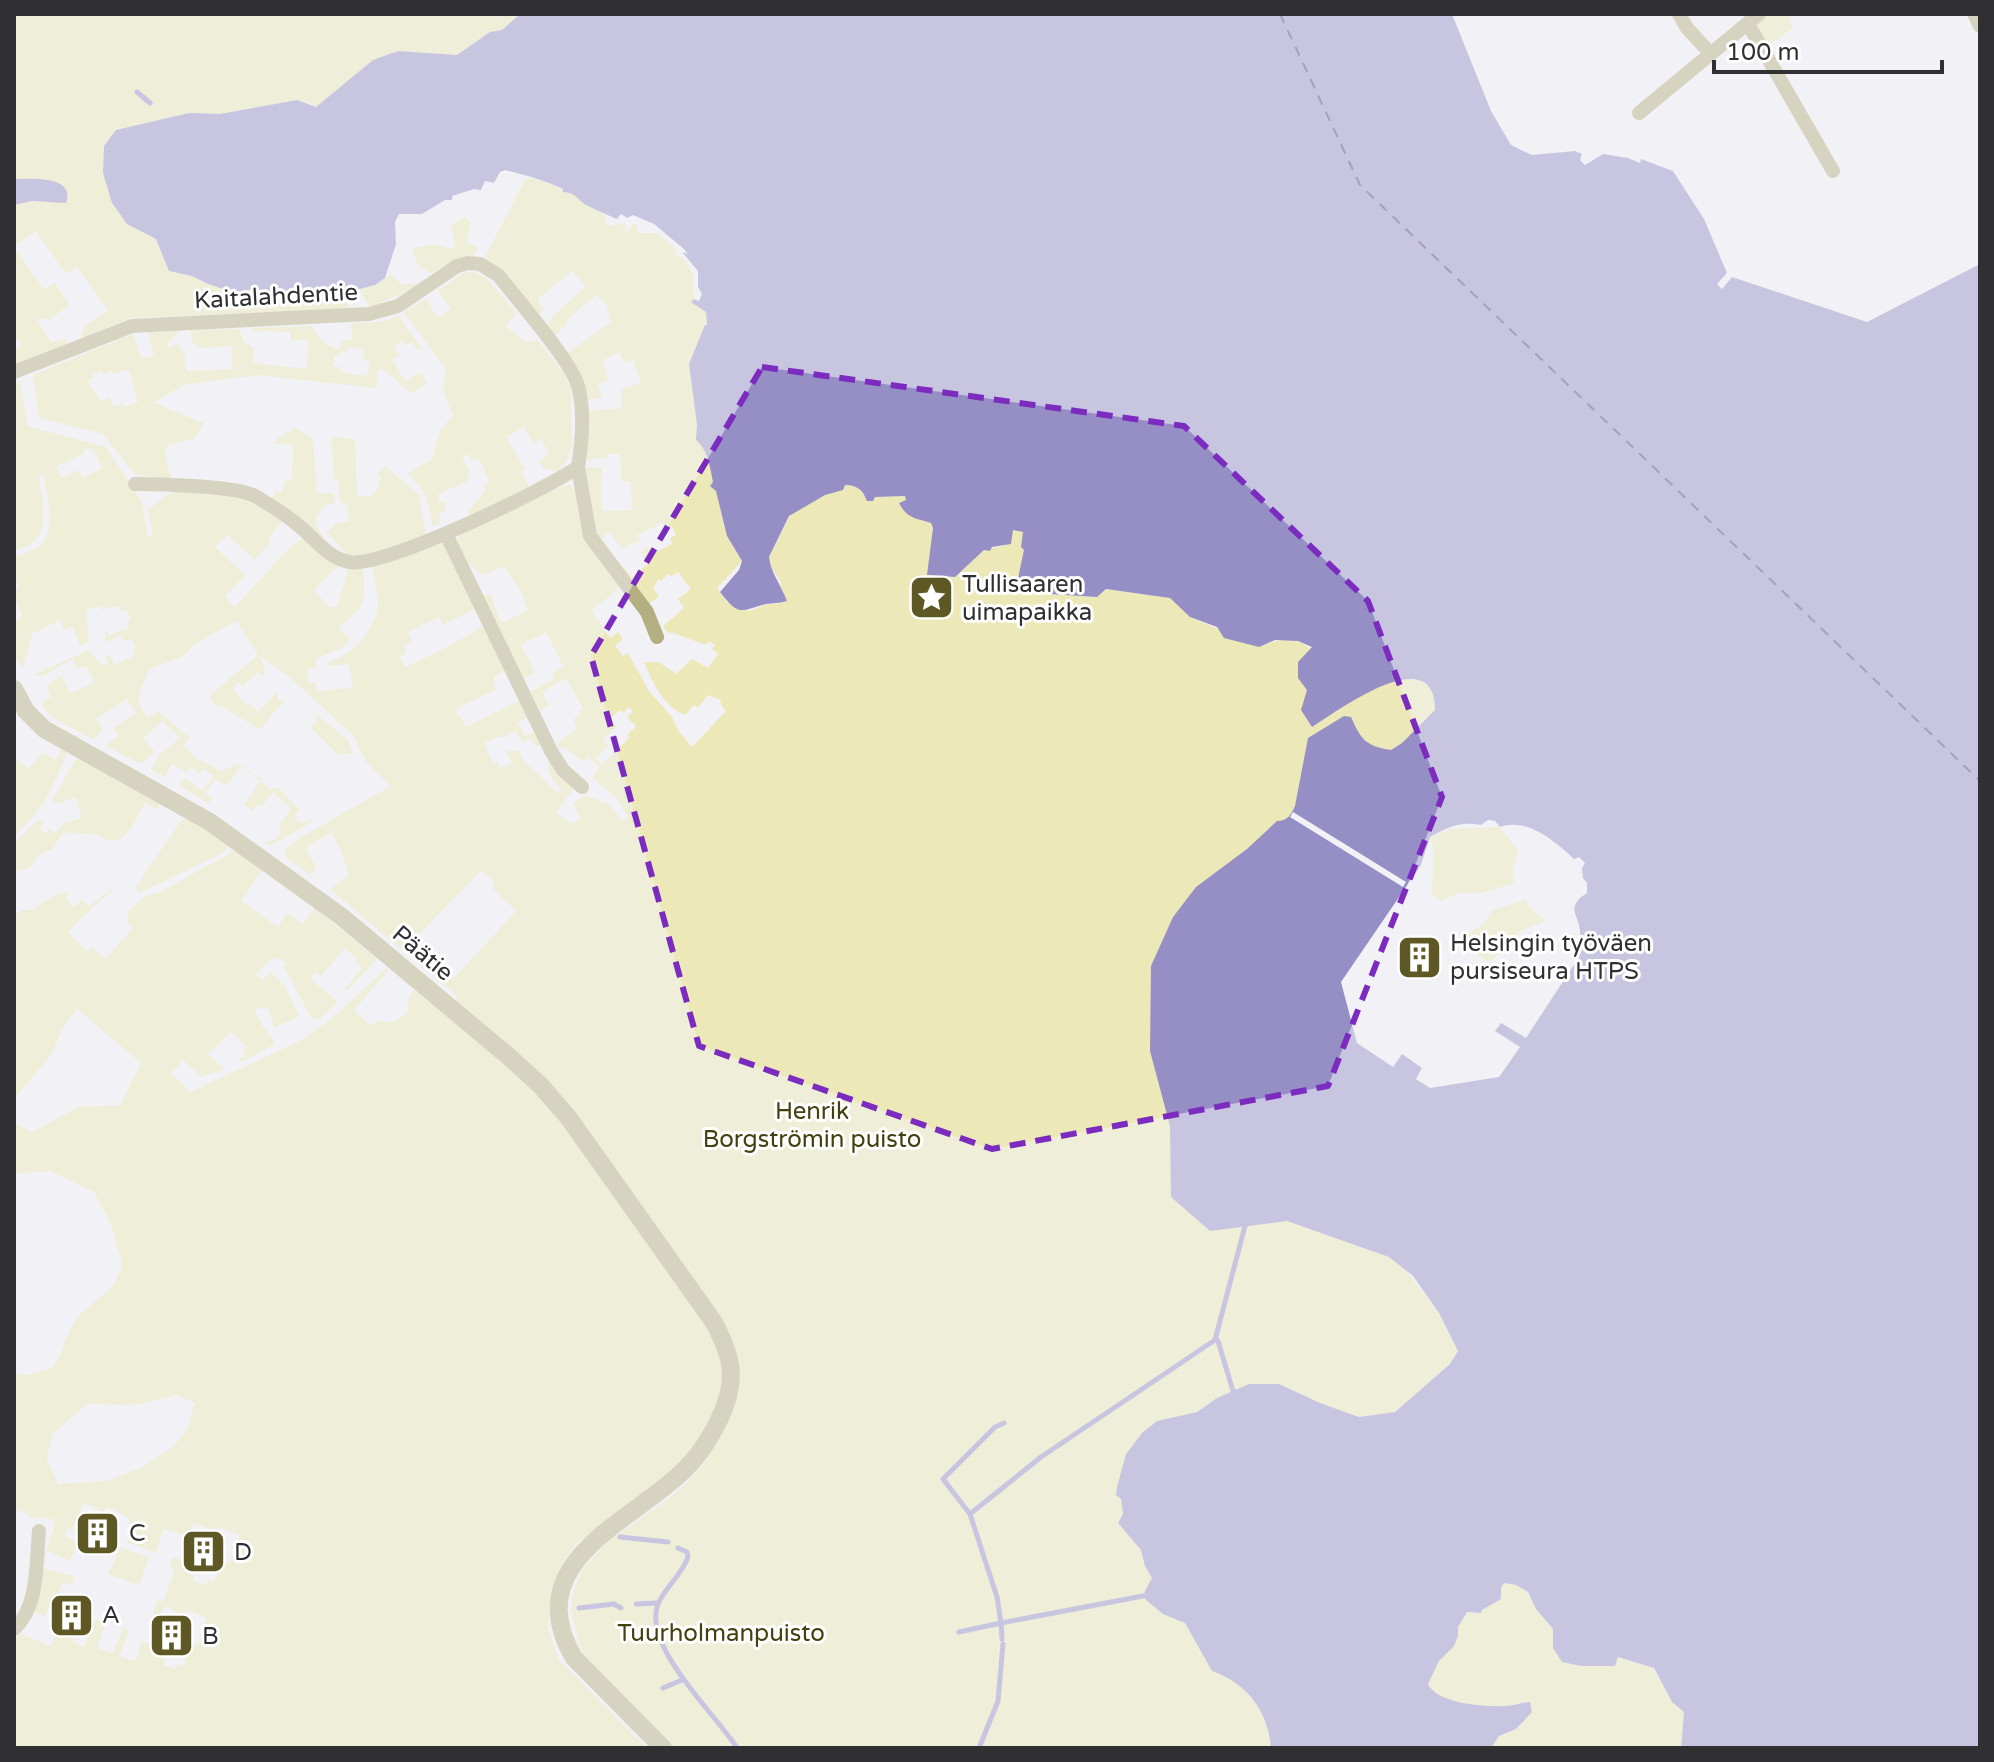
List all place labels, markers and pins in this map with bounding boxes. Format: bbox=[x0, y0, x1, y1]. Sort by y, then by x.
place label: Tullisaaren uimapaikka bbox=[962, 570, 1092, 627]
place icon: Tullisaaren uimapaikka bbox=[907, 574, 955, 622]
place label: Helsingin työväen pursiseura HTPS bbox=[1450, 929, 1652, 986]
building icon: Helsingin työväen pursiseura HTPS bbox=[1395, 933, 1443, 981]
building icon: C bbox=[74, 1509, 122, 1557]
place label: C bbox=[129, 1519, 146, 1548]
building icon: D bbox=[179, 1528, 227, 1576]
place label: D bbox=[234, 1538, 252, 1567]
building icon: A bbox=[47, 1591, 95, 1639]
place label: A bbox=[102, 1601, 120, 1630]
building icon: B bbox=[147, 1612, 195, 1660]
place label: B bbox=[202, 1622, 219, 1651]

